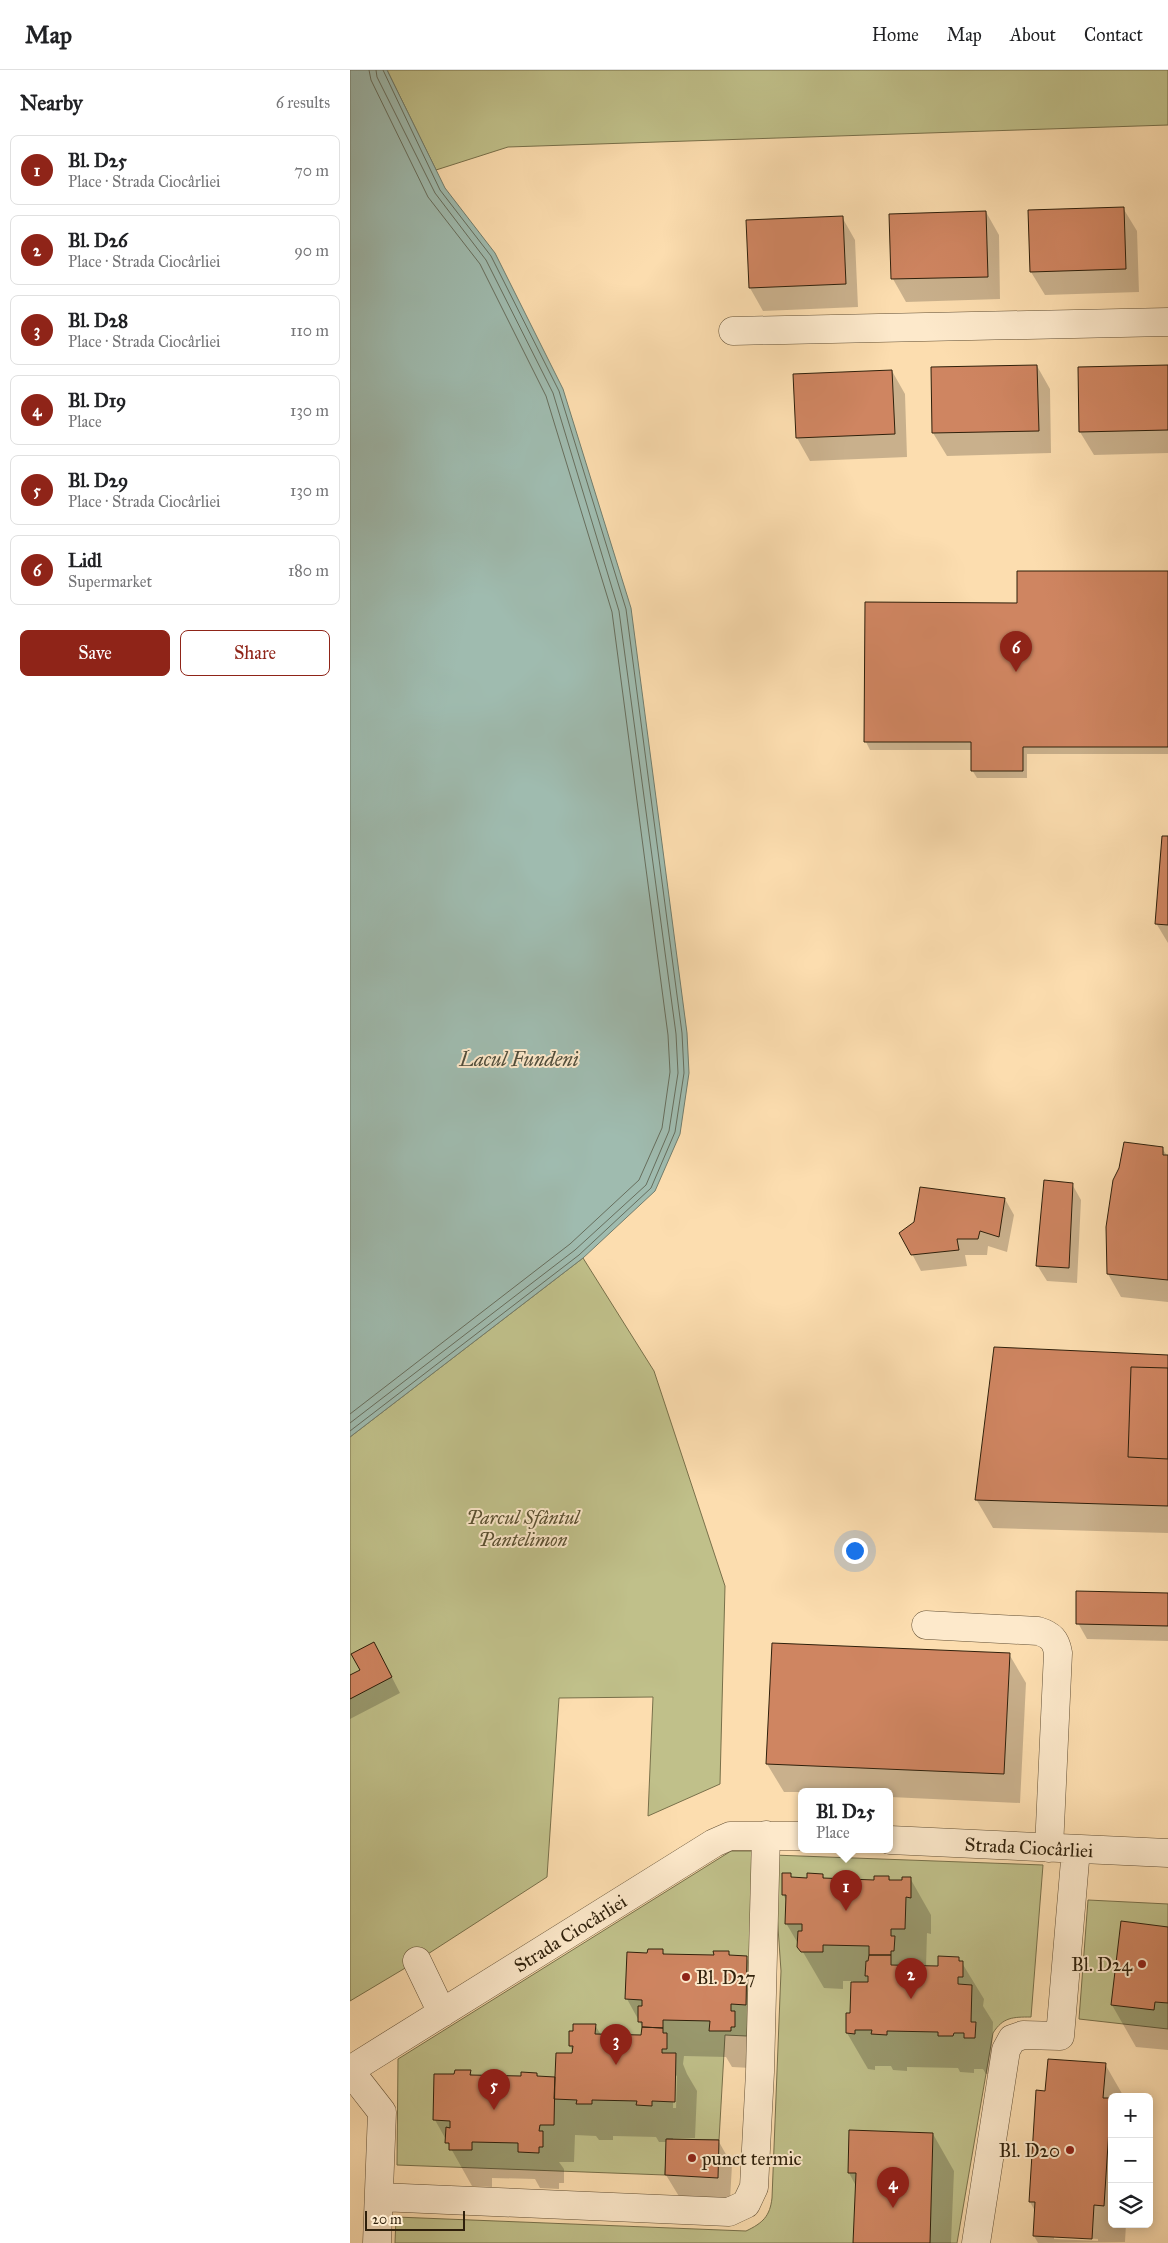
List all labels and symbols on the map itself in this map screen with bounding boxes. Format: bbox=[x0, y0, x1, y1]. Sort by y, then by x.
pin: 6 bbox=[1000, 631, 1032, 672]
water label: Lacul Fundeni bbox=[458, 1047, 579, 1071]
park label: Parcul Sfântul Pantelimon bbox=[467, 1506, 581, 1551]
your location bbox=[842, 1538, 868, 1564]
street label: Strada Ciocârliei bbox=[964, 1833, 1094, 1862]
pin: 1 bbox=[830, 1870, 862, 1911]
street label: Strada Ciocârliei bbox=[510, 1890, 631, 1977]
place label: Bl. D24 bbox=[1071, 1953, 1132, 1976]
pin: 2 bbox=[895, 1958, 927, 1999]
marker: Bl. D24 bbox=[1136, 1958, 1148, 1970]
place label: Bl. D27 bbox=[696, 1966, 756, 1989]
marker: Bl. D27 bbox=[680, 1971, 692, 1983]
pin: 3 bbox=[600, 2024, 632, 2065]
pin: 5 bbox=[478, 2069, 510, 2110]
place label: Bl. D20 bbox=[999, 2139, 1060, 2162]
marker: Bl. D20 bbox=[1064, 2144, 1076, 2156]
place label: punct termic bbox=[701, 2147, 802, 2170]
marker: punct termic bbox=[686, 2152, 698, 2164]
pin: 4 bbox=[877, 2167, 909, 2208]
scale bar bbox=[365, 2208, 465, 2231]

